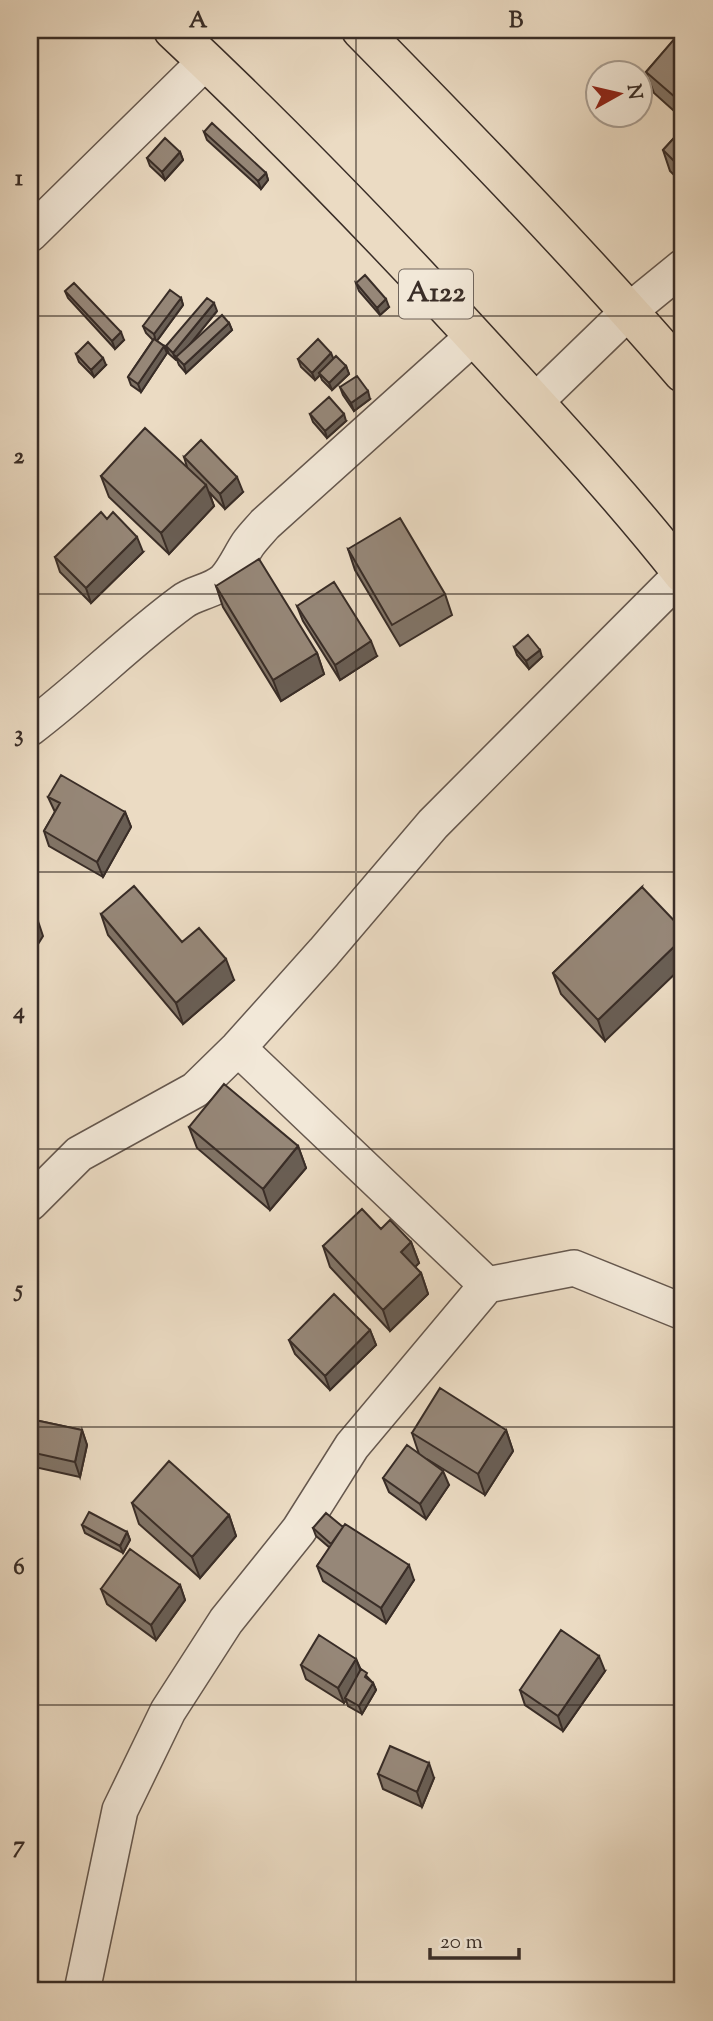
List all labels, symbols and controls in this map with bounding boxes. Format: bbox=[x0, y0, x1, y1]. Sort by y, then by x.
text: A bbox=[189, 5, 208, 38]
text: B bbox=[509, 5, 524, 38]
north arrow bbox=[584, 60, 654, 130]
text: N bbox=[619, 83, 648, 101]
text: 1 bbox=[15, 163, 23, 196]
road number: A122 bbox=[399, 270, 473, 318]
text: 2 bbox=[14, 441, 25, 474]
text: 3 bbox=[14, 719, 24, 752]
text: 4 bbox=[12, 996, 25, 1029]
text: 5 bbox=[13, 1274, 23, 1307]
text: 6 bbox=[13, 1552, 25, 1585]
text: 7 bbox=[13, 1830, 25, 1863]
scale bar bbox=[430, 1916, 519, 1960]
text: 20 m bbox=[440, 1928, 483, 1958]

